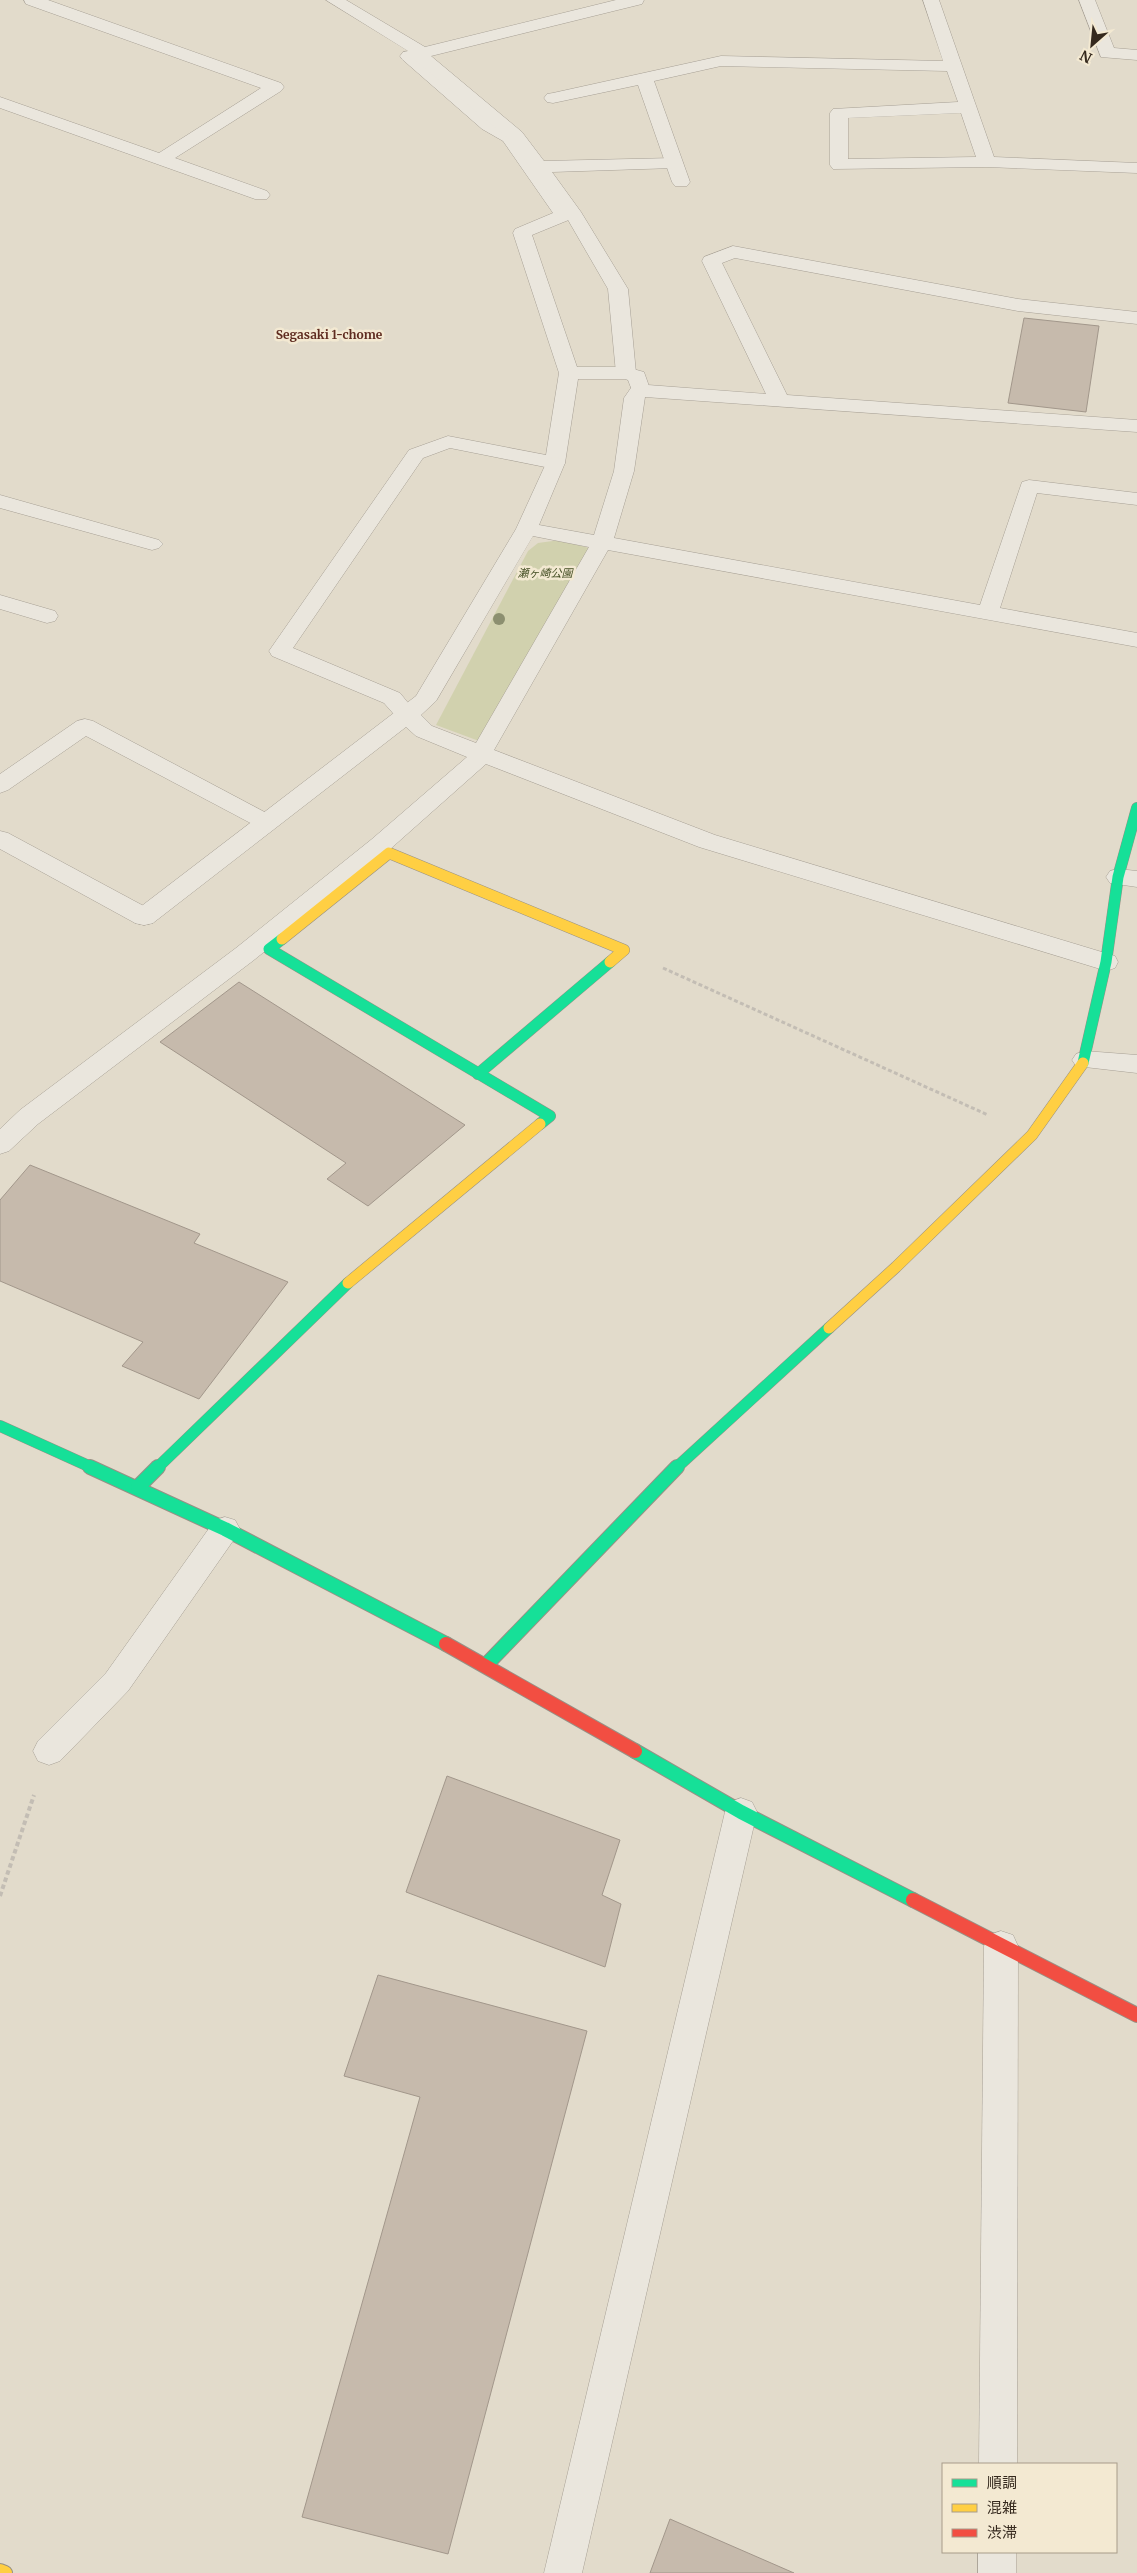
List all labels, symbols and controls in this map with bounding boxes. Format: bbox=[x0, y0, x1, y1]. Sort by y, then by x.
north arrow bbox=[1067, 20, 1117, 70]
text: N bbox=[1077, 46, 1095, 67]
district label: Segasaki 1-chome bbox=[276, 327, 383, 342]
park label: 瀬ヶ崎公園 bbox=[518, 566, 574, 580]
legend bbox=[942, 2463, 1117, 2553]
text: 順調 bbox=[987, 2473, 1017, 2492]
text: 混雑 bbox=[987, 2498, 1017, 2517]
text: 渋滞 bbox=[987, 2523, 1017, 2542]

